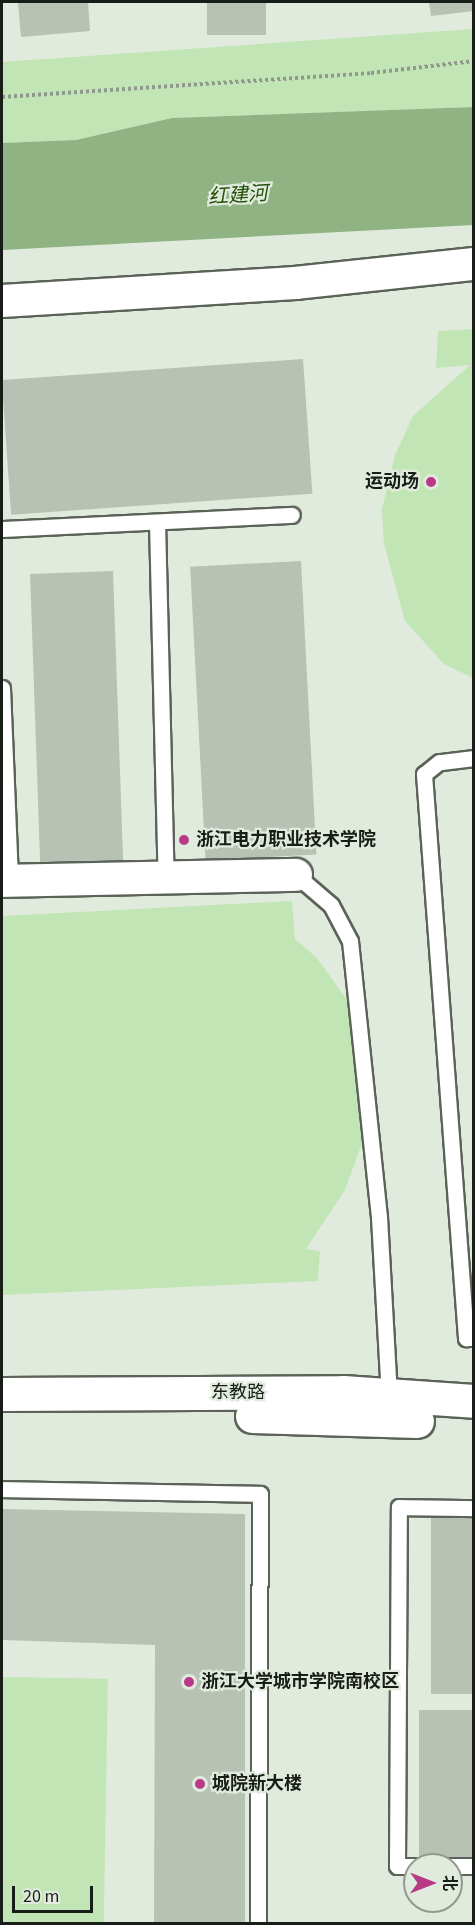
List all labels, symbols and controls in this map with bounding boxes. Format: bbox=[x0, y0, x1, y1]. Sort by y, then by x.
water label: 红建河 bbox=[207, 182, 269, 210]
place label: 运动场 bbox=[365, 471, 419, 493]
marker: 运动场 bbox=[424, 475, 438, 489]
place label: 浙江电力职业技术学院 bbox=[196, 829, 376, 851]
marker: 浙江电力职业技术学院 bbox=[177, 833, 191, 847]
street label: 东教路 bbox=[211, 1382, 265, 1404]
place label: 浙江大学城市学院南校区 bbox=[201, 1671, 399, 1693]
marker: 浙江大学城市学院南校区 bbox=[182, 1675, 196, 1689]
place label: 城院新大楼 bbox=[212, 1773, 302, 1795]
marker: 城院新大楼 bbox=[193, 1777, 207, 1791]
north arrow bbox=[403, 1853, 463, 1913]
scale bar bbox=[15, 1874, 96, 1912]
text: 北 bbox=[438, 1875, 460, 1891]
text: 20 m bbox=[23, 1884, 59, 1909]

